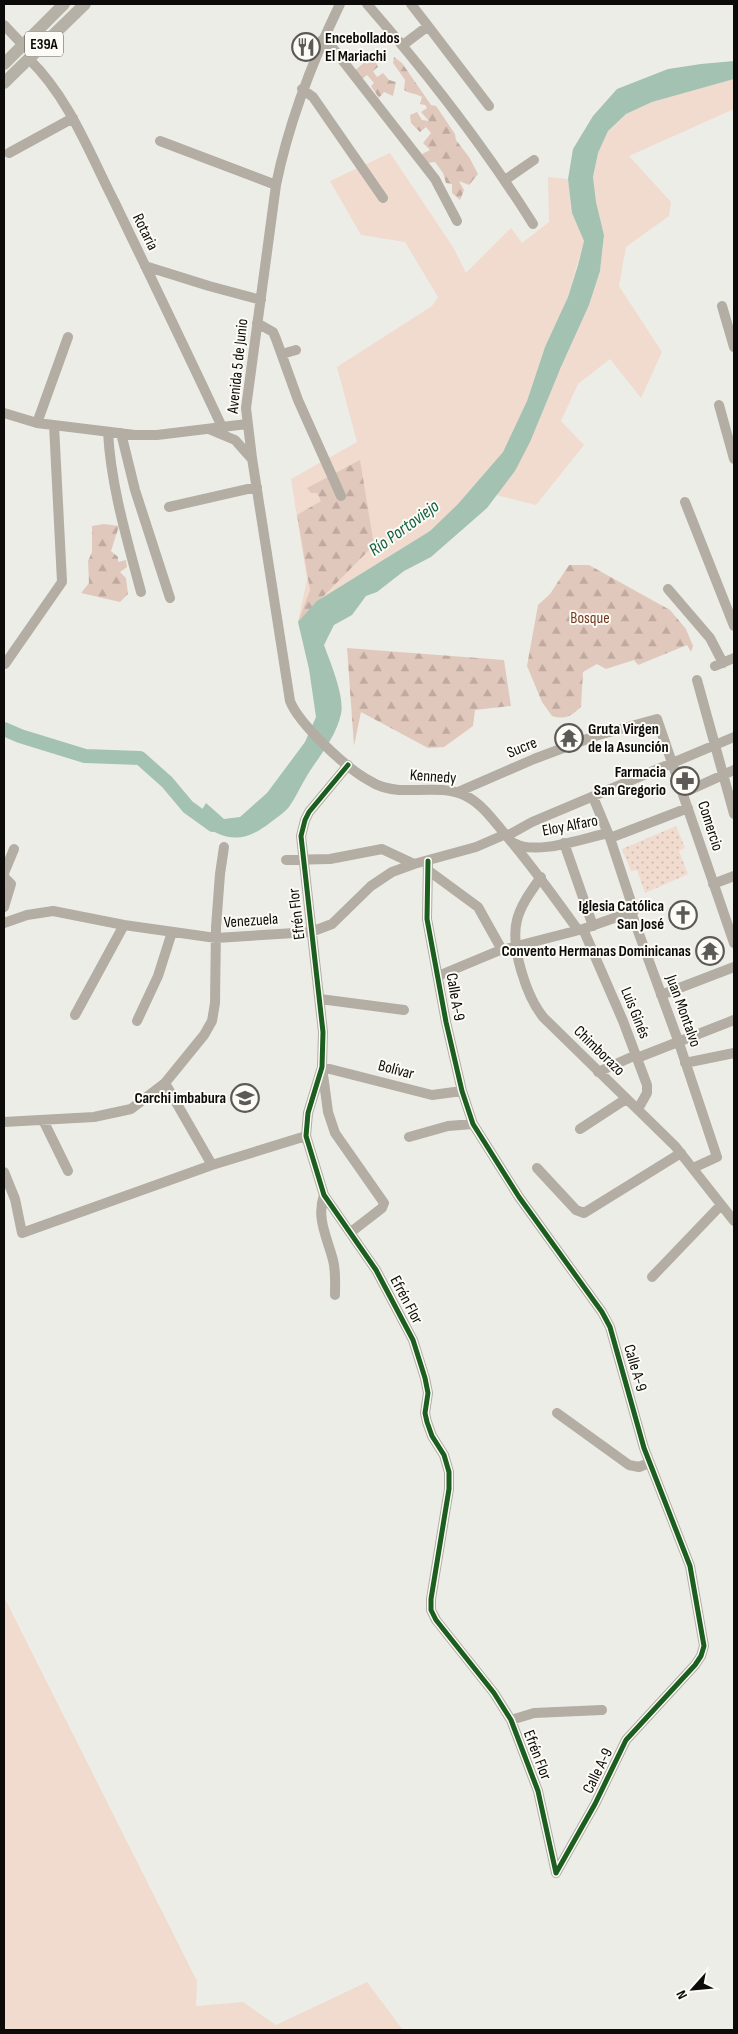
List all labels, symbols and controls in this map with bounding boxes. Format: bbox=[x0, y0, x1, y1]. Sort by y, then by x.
place label: Encebollados El Mariachi bbox=[325, 29, 400, 66]
road number: E39A bbox=[25, 32, 63, 56]
restaurant icon: Encebollados El Mariachi bbox=[291, 32, 321, 62]
street label: Rotaria bbox=[128, 211, 162, 253]
street label: Avenida 5 de Junio bbox=[223, 318, 252, 415]
water label: Río Portoviejo bbox=[365, 495, 444, 560]
park label: Bosque bbox=[570, 609, 610, 628]
place label: Gruta Virgen de la Asunción bbox=[588, 720, 669, 757]
temple icon: Gruta Virgen de la Asunción bbox=[554, 723, 584, 753]
street label: Sucre bbox=[504, 733, 540, 763]
place label: Farmacia San Gregorio bbox=[594, 763, 666, 800]
street label: Kennedy bbox=[409, 766, 457, 788]
pharmacy icon: Farmacia San Gregorio bbox=[670, 766, 700, 796]
street label: Comercio bbox=[693, 799, 727, 853]
street label: Eloy Alfaro bbox=[540, 811, 600, 841]
street label: Efrén Flor bbox=[284, 887, 310, 941]
place label: Iglesia Católica San José bbox=[579, 897, 664, 934]
church icon: Iglesia Católica San José bbox=[668, 900, 698, 930]
street label: Venezuela bbox=[223, 910, 279, 932]
temple icon: Convento Hermanas Dominicanas bbox=[695, 936, 725, 966]
place label: Convento Hermanas Dominicanas bbox=[501, 942, 691, 961]
street label: Juan Montalvo bbox=[661, 971, 705, 1050]
street label: Calle A-9 bbox=[441, 972, 469, 1022]
street label: Luis Ginés bbox=[616, 984, 654, 1042]
street label: Chimborazo bbox=[569, 1022, 629, 1080]
street label: Bolívar bbox=[376, 1056, 416, 1084]
school or university icon: Carchi imbabura bbox=[230, 1083, 260, 1113]
place label: Carchi imbabura bbox=[134, 1089, 226, 1108]
street label: Efrén Flor bbox=[385, 1273, 427, 1328]
street label: Calle A-9 bbox=[619, 1342, 651, 1394]
street label: Efrén Flor bbox=[519, 1727, 555, 1783]
street label: Calle A-9 bbox=[579, 1745, 617, 1797]
north arrow bbox=[668, 1964, 718, 2014]
text: N bbox=[673, 1987, 691, 2002]

